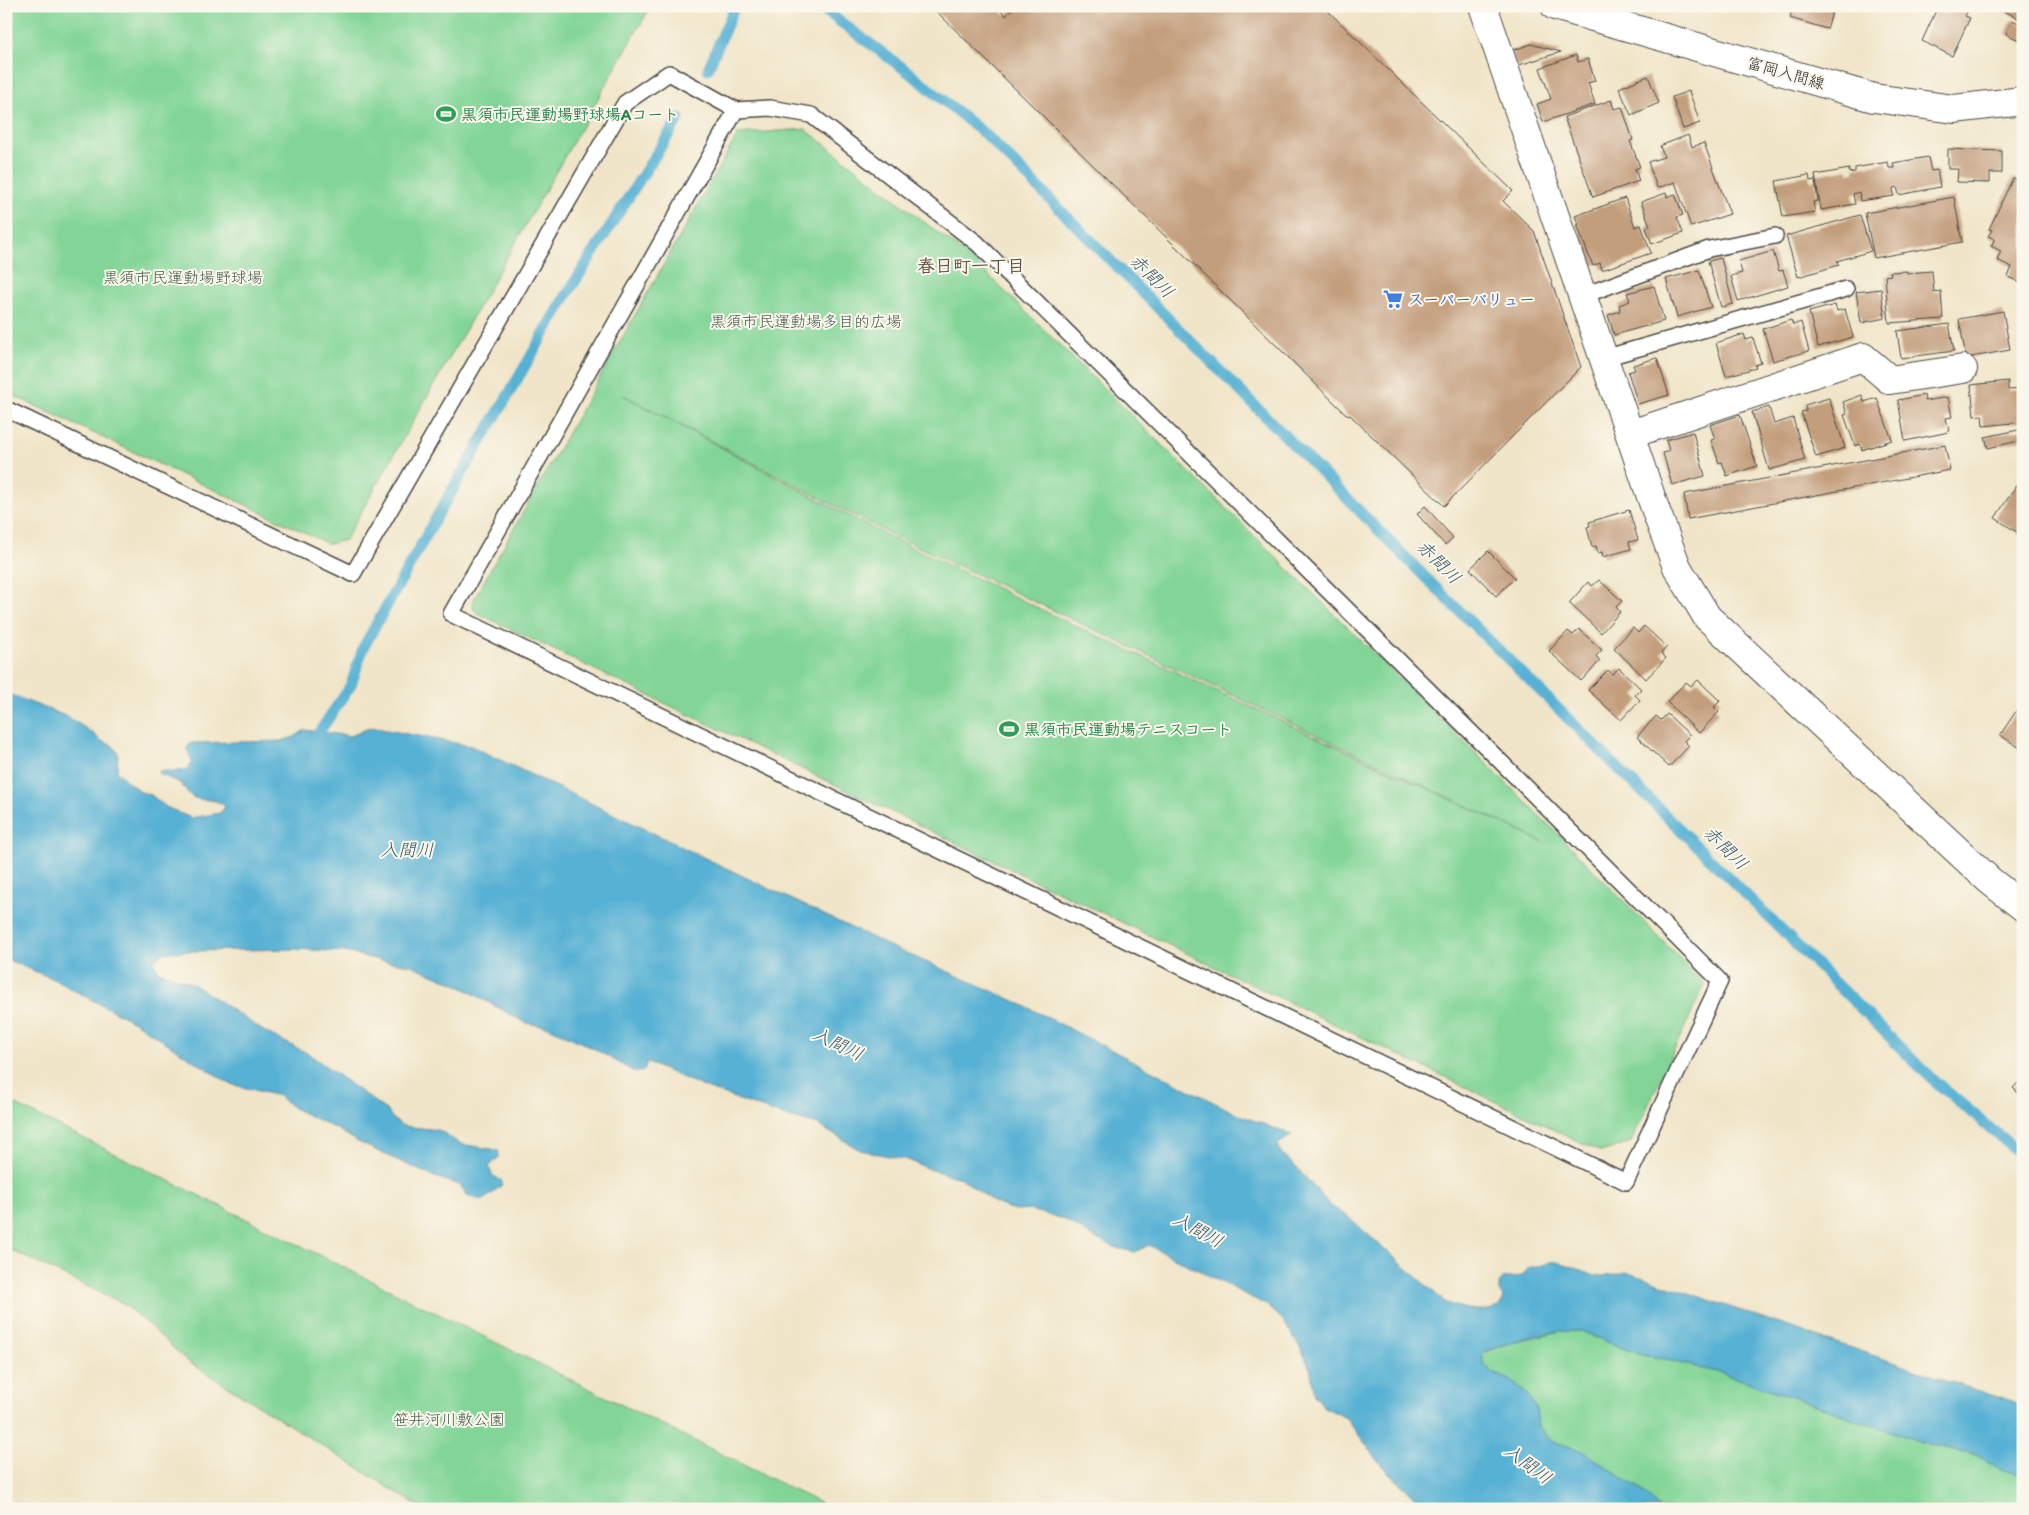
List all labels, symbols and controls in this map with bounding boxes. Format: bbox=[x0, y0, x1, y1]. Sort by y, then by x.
street label: 富岡入間線 bbox=[1745, 53, 1827, 93]
sports icon: 黒須市民運動場野球場Aコート bbox=[435, 103, 457, 125]
place label: 黒須市民運動場野球場Aコート bbox=[461, 105, 679, 124]
water label: 赤間川 bbox=[1125, 249, 1179, 303]
district label: 春日町一丁目 bbox=[917, 255, 1025, 277]
park label: 黒須市民運動場野球場 bbox=[103, 268, 263, 287]
supermarket icon: スーパーバリュー bbox=[1382, 288, 1404, 310]
place label: スーパーバリュー bbox=[1408, 290, 1535, 309]
park label: 黒須市民運動場多目的広場 bbox=[710, 312, 902, 331]
water label: 赤間川 bbox=[1412, 535, 1466, 589]
sports icon: 黒須市民運動場テニスコート bbox=[998, 718, 1020, 740]
place label: 黒須市民運動場テニスコート bbox=[1024, 720, 1232, 739]
water label: 赤間川 bbox=[1699, 821, 1753, 875]
water label: 入間川 bbox=[380, 839, 434, 861]
water label: 入間川 bbox=[809, 1022, 867, 1066]
water label: 入間川 bbox=[1169, 1207, 1227, 1253]
park label: 笹井河川敷公園 bbox=[393, 1410, 505, 1429]
water label: 入間川 bbox=[1500, 1439, 1556, 1489]

